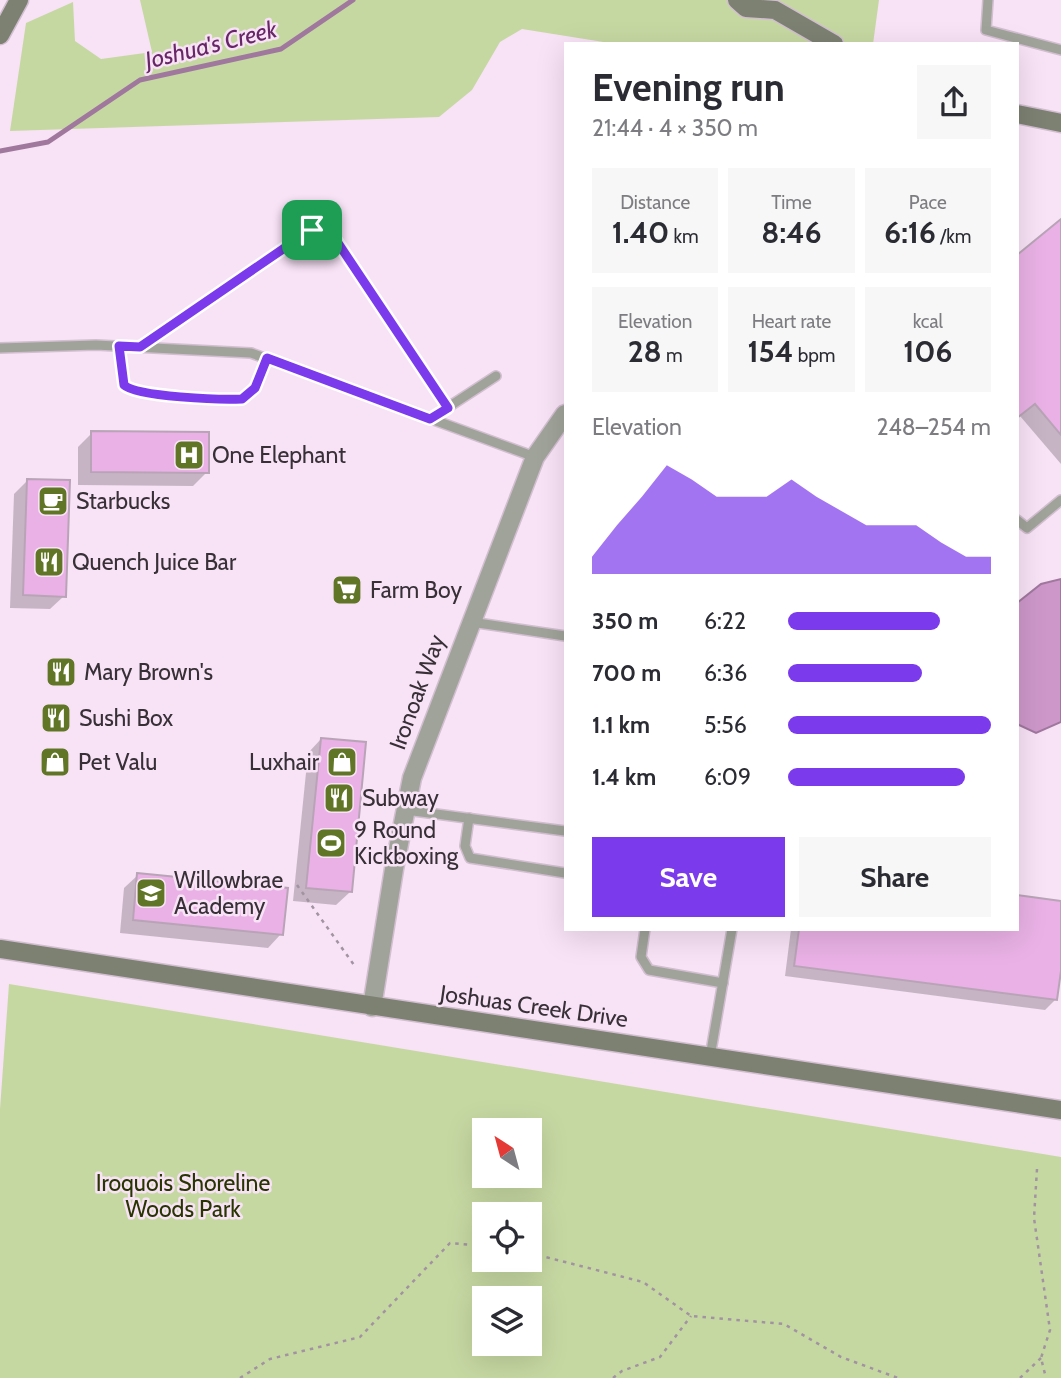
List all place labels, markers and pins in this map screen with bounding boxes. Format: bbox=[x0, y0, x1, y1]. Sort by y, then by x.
pin bbox=[282, 200, 342, 260]
hospital icon: One Elephant bbox=[172, 438, 206, 472]
place label: One Elephant bbox=[212, 441, 346, 469]
cafe icon: Starbucks bbox=[36, 484, 70, 518]
place label: Starbucks bbox=[76, 487, 170, 515]
restaurant icon: Quench Juice Bar bbox=[32, 545, 66, 579]
place label: Quench Juice Bar bbox=[72, 548, 237, 576]
supermarket icon: Farm Boy bbox=[330, 573, 364, 607]
place label: Farm Boy bbox=[370, 576, 462, 604]
restaurant icon: Mary Brown's bbox=[44, 655, 78, 689]
place label: Mary Brown's bbox=[84, 658, 213, 686]
restaurant icon: Sushi Box bbox=[39, 701, 73, 735]
place label: Sushi Box bbox=[79, 704, 173, 732]
shop icon: Pet Valu bbox=[38, 745, 72, 779]
shop icon: Luxhair bbox=[325, 745, 359, 779]
place label: Pet Valu bbox=[78, 748, 157, 776]
place label: Luxhair bbox=[249, 748, 320, 776]
restaurant icon: Subway bbox=[322, 781, 356, 815]
place label: Subway bbox=[362, 784, 439, 812]
place label: 9 Round Kickboxing bbox=[354, 816, 459, 870]
sports icon: 9 Round Kickboxing bbox=[314, 826, 348, 860]
place label: Willowbrae Academy bbox=[174, 866, 283, 920]
school or university icon: Willowbrae Academy bbox=[134, 876, 168, 910]

